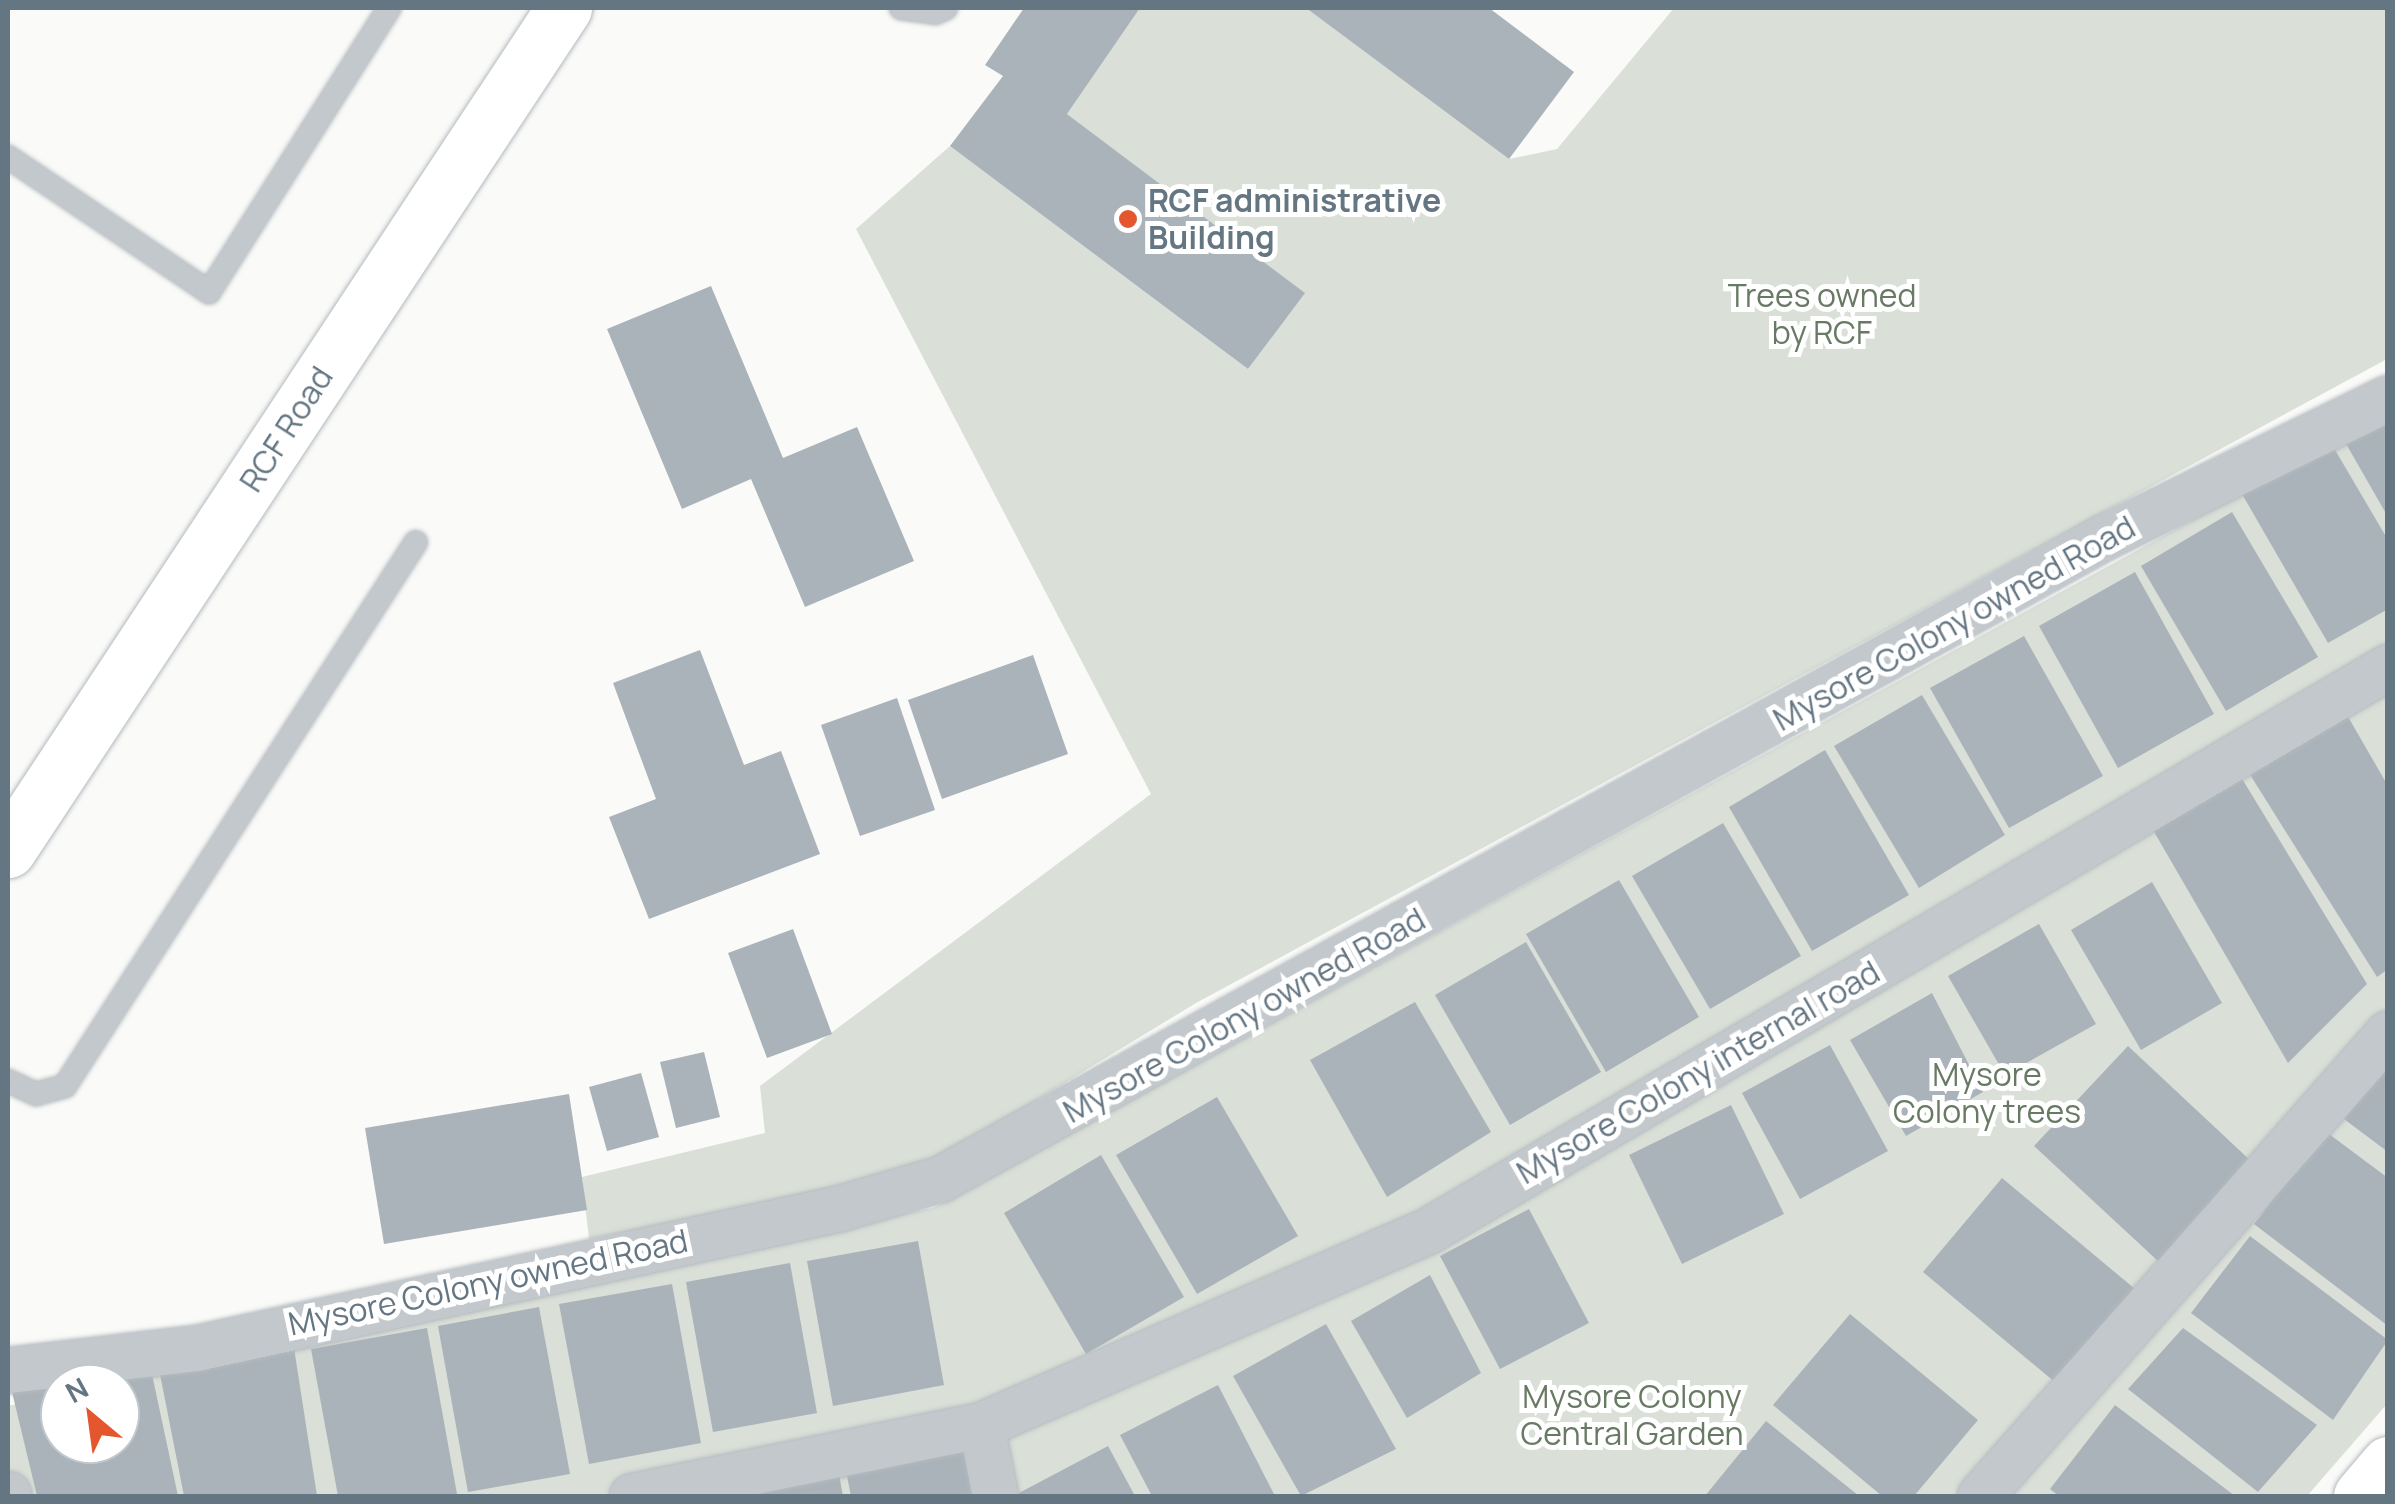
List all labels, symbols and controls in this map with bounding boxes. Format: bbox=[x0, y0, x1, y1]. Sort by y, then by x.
place label: RCF administrative Building bbox=[1148, 182, 1441, 257]
marker: RCF administrative Building bbox=[1117, 208, 1139, 230]
park label: Trees owned by RCF bbox=[1728, 277, 1916, 352]
street label: RCF Road bbox=[231, 359, 341, 499]
street label: Mysore Colony owned Road bbox=[1767, 507, 2141, 739]
street label: Mysore Colony owned Road bbox=[1057, 899, 1431, 1131]
street label: Mysore Colony internal road bbox=[1510, 952, 1886, 1192]
park label: Mysore Colony trees bbox=[1893, 1056, 2081, 1131]
street label: Mysore Colony owned Road bbox=[285, 1221, 691, 1343]
north arrow bbox=[40, 1364, 140, 1464]
text: N bbox=[58, 1368, 94, 1411]
park label: Mysore Colony Central Garden bbox=[1520, 1378, 1744, 1453]

